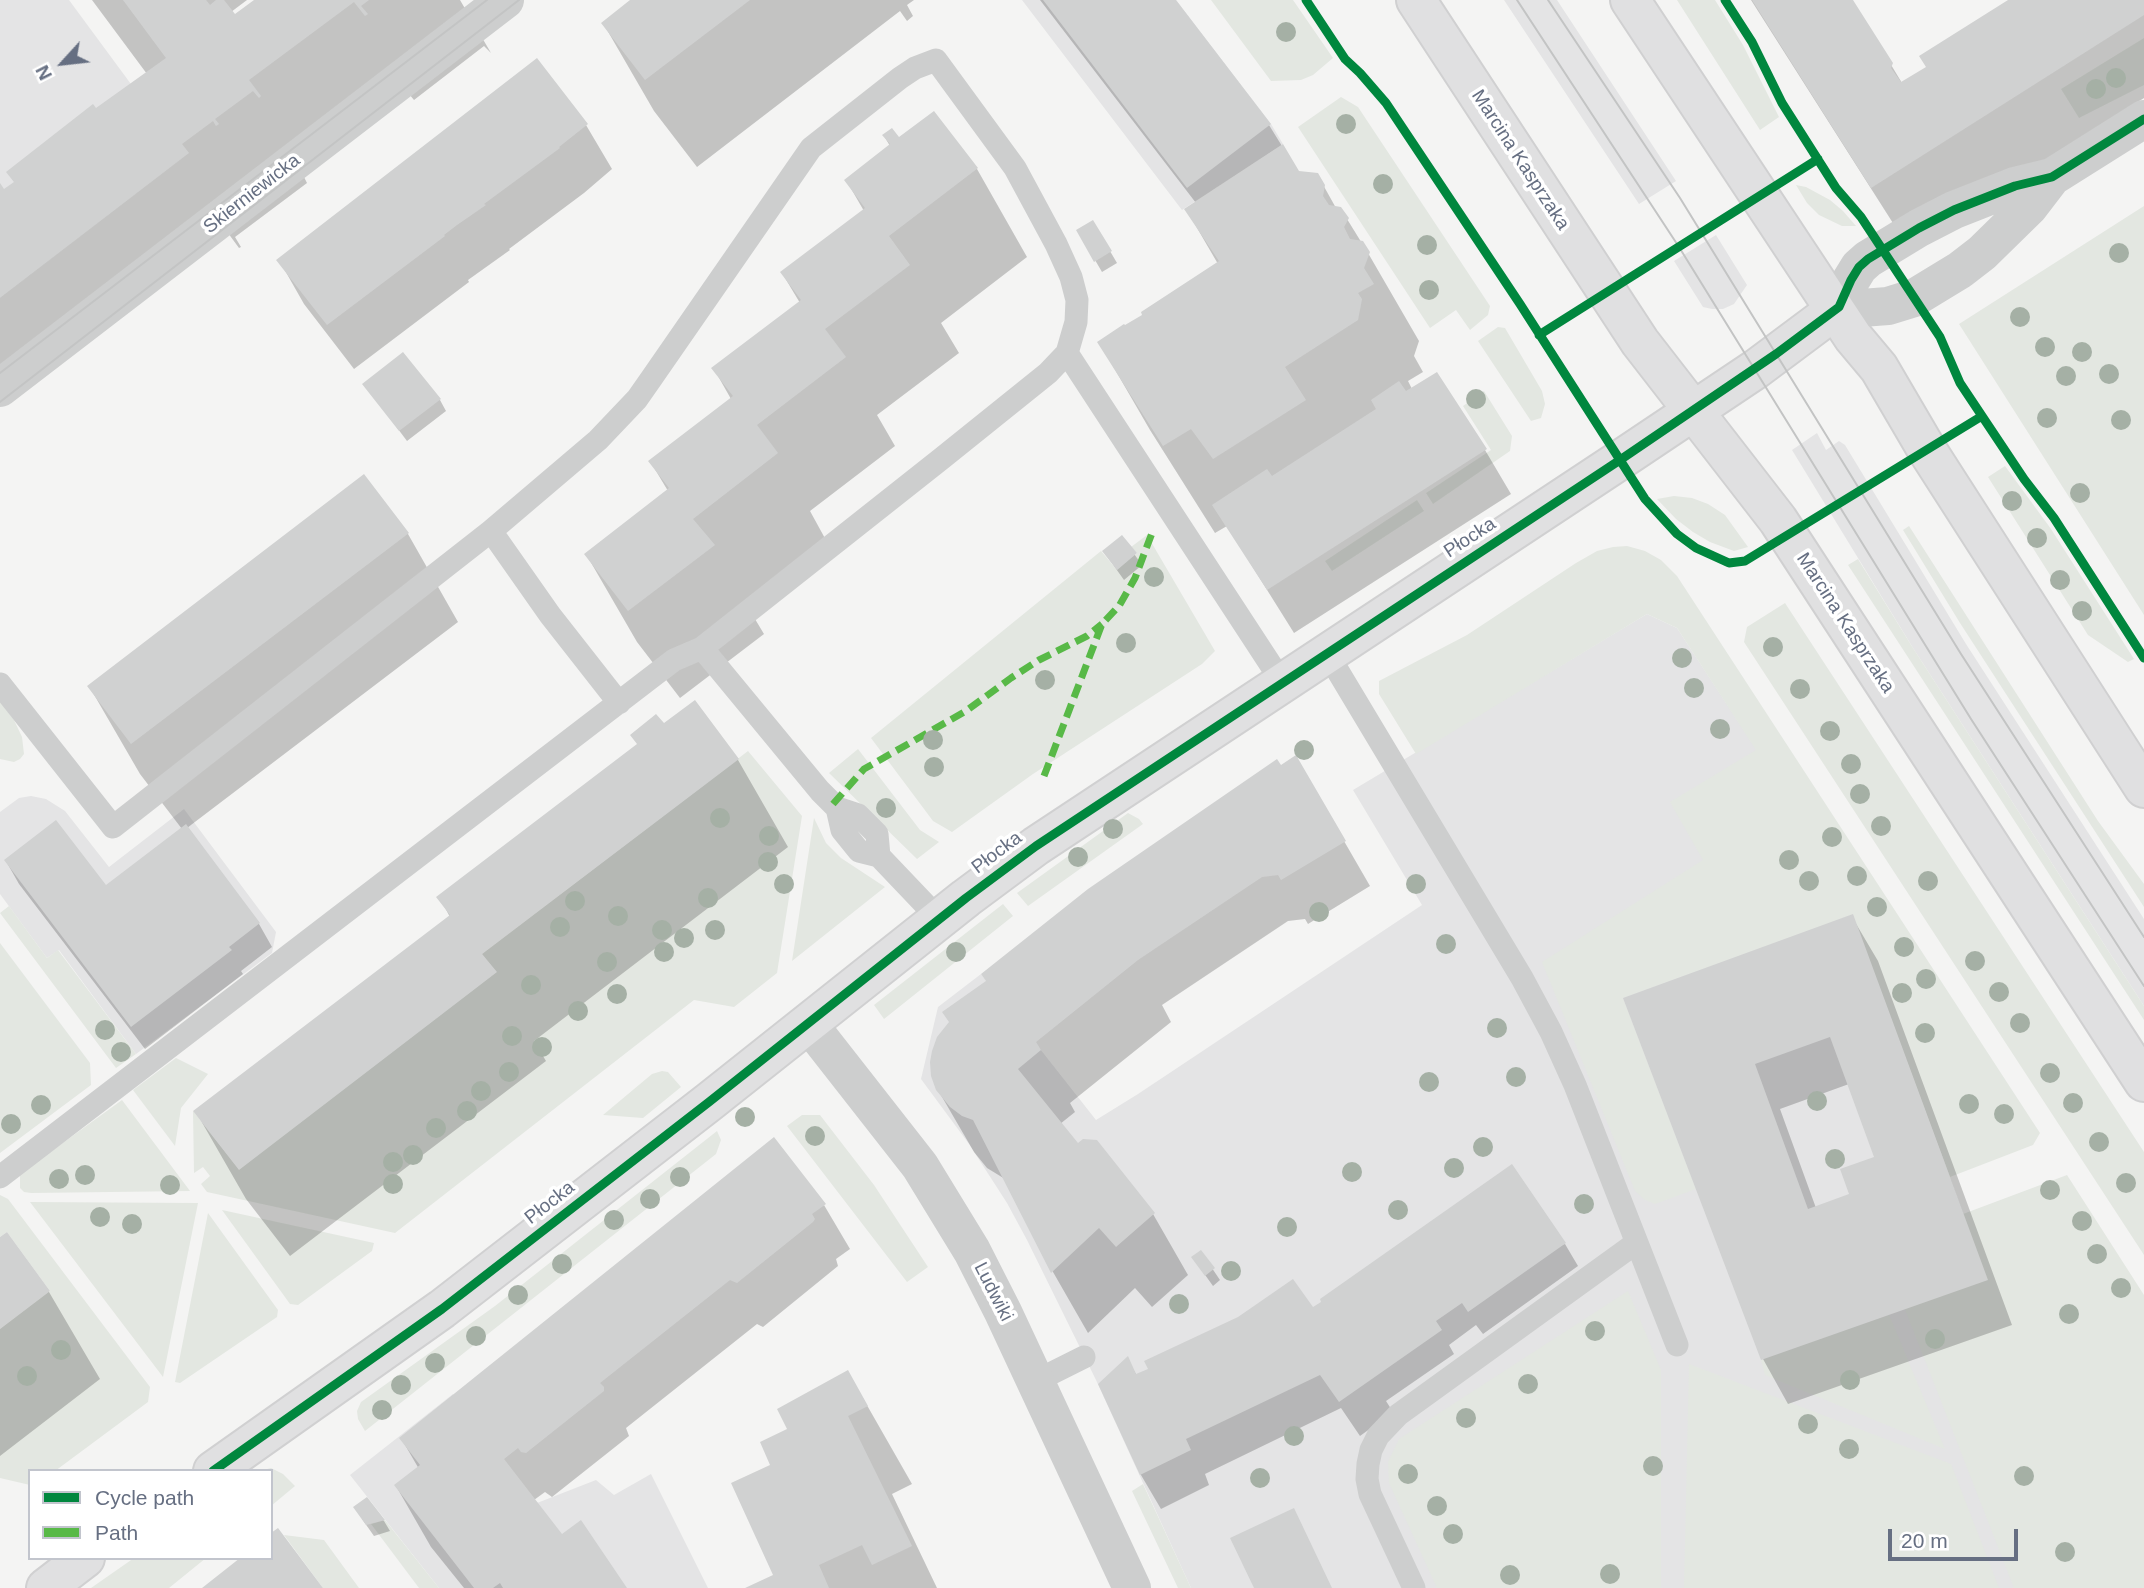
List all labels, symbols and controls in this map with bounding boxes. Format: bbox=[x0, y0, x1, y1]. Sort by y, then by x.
north arrow bbox=[28, 28, 98, 98]
text: N bbox=[31, 62, 56, 84]
street label: Marcina Kasprzaka bbox=[1466, 86, 1574, 234]
street label: Skierniewicka bbox=[199, 149, 305, 239]
street label: Płocka bbox=[1440, 513, 1500, 563]
street label: Marcina Kasprzaka bbox=[1791, 549, 1899, 697]
street label: Płocka bbox=[967, 827, 1027, 879]
street label: Płocka bbox=[521, 1176, 579, 1230]
street label: Ludwiki bbox=[968, 1259, 1018, 1325]
legend bbox=[28, 1469, 273, 1560]
text: Cycle path bbox=[95, 1486, 194, 1509]
scale bar bbox=[1892, 1514, 2022, 1558]
text: Path bbox=[95, 1521, 138, 1544]
text: 20 m bbox=[1901, 1529, 1948, 1552]

